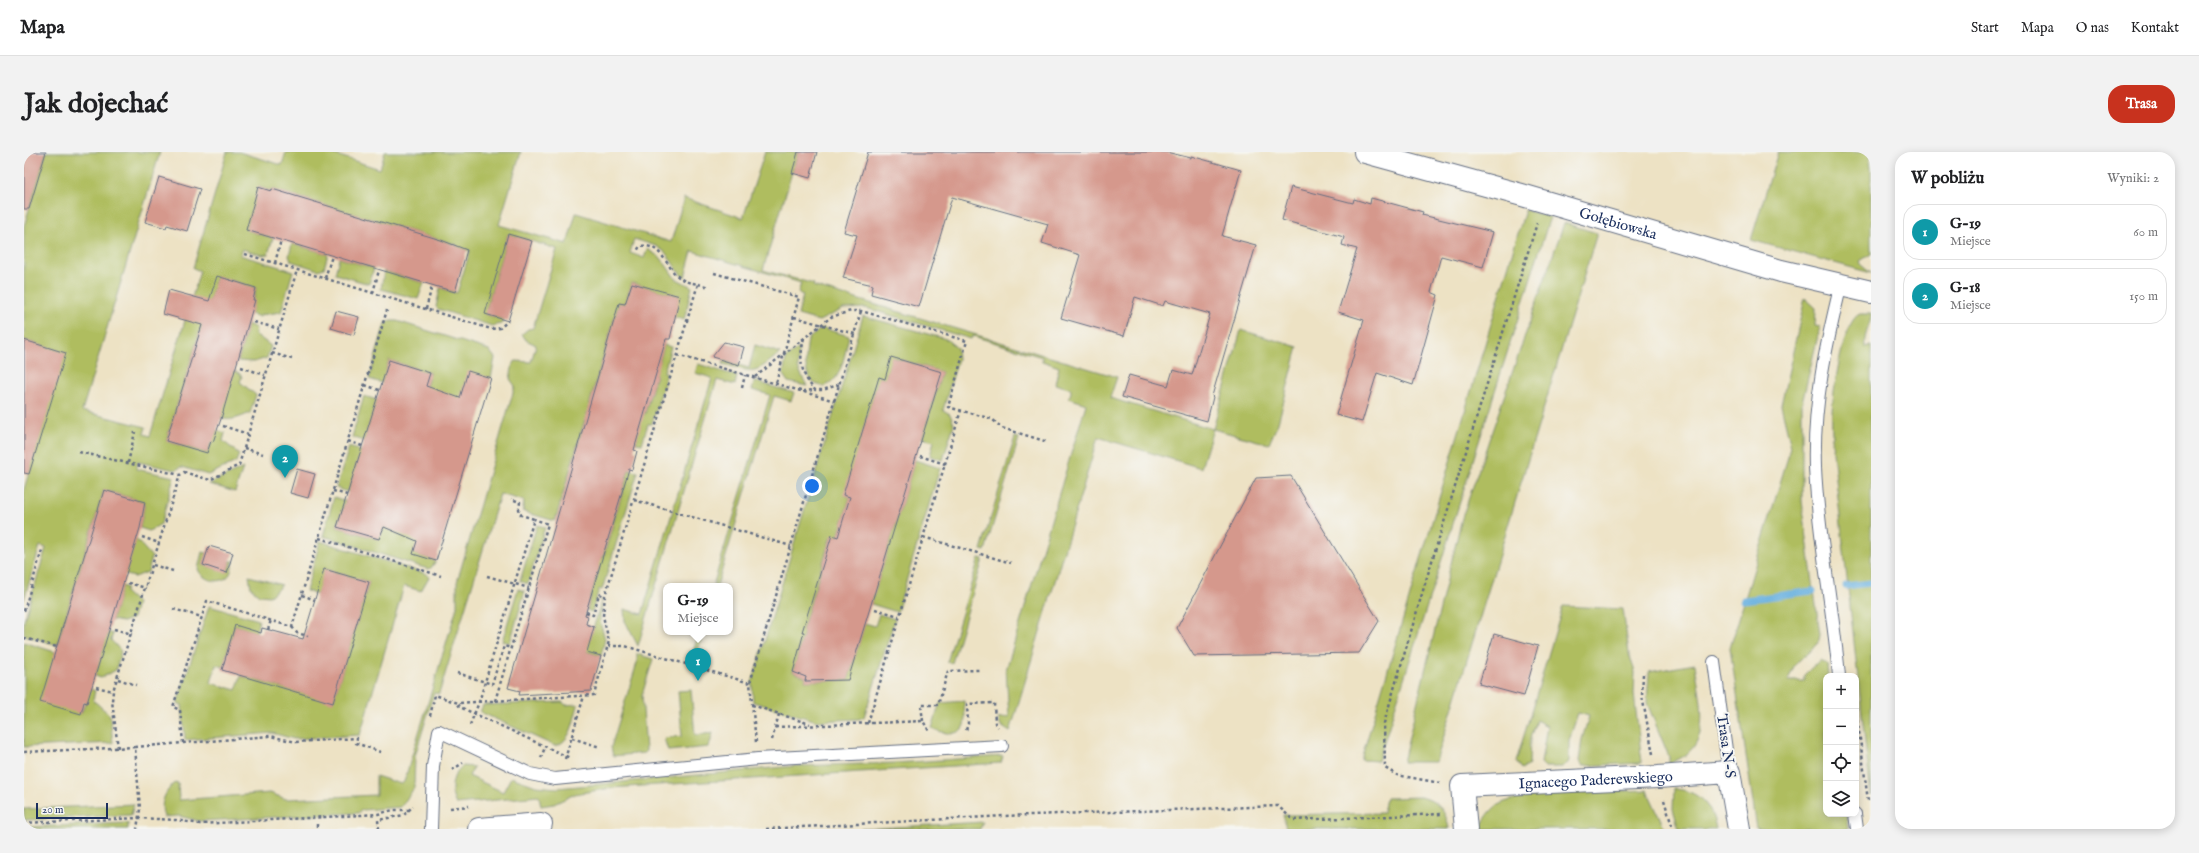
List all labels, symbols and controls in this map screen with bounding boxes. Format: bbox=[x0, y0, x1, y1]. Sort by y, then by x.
text: Mapa bbox=[20, 16, 65, 40]
text: Start bbox=[1971, 19, 1999, 37]
text: Mapa bbox=[2021, 19, 2054, 37]
text: O nas bbox=[2076, 19, 2109, 37]
text: Kontakt bbox=[2131, 19, 2179, 37]
button: Trasa bbox=[2108, 85, 2175, 123]
text: Jak dojechać bbox=[24, 87, 168, 122]
text: W pobliżu bbox=[1911, 168, 1984, 189]
text: Wyniki: 2 bbox=[2107, 170, 2159, 187]
street label: Gołębiowska bbox=[1577, 203, 1660, 244]
text: G-19 bbox=[1950, 214, 1981, 233]
text: 1 bbox=[1923, 224, 1927, 241]
text: 60 m bbox=[2133, 224, 2158, 241]
text: Miejsce bbox=[1950, 233, 1991, 250]
text: G-18 bbox=[1950, 278, 1980, 297]
text: 2 bbox=[1922, 288, 1928, 305]
text: 150 m bbox=[2129, 288, 2158, 305]
text: Miejsce bbox=[1950, 297, 1991, 314]
pin: 2 bbox=[272, 445, 298, 478]
your location bbox=[802, 476, 822, 496]
popup bbox=[663, 583, 733, 635]
text: G-19 bbox=[678, 591, 709, 610]
text: Miejsce bbox=[678, 610, 718, 627]
pin: 1 bbox=[685, 648, 711, 681]
map controls bbox=[1823, 673, 1859, 817]
button: + bbox=[1823, 673, 1859, 709]
button: − bbox=[1823, 709, 1859, 745]
street label: Trasa N-S bbox=[1712, 713, 1740, 779]
button: locate bbox=[1823, 745, 1859, 781]
street label: Ignacego Paderewskiego bbox=[1518, 766, 1673, 793]
button: layers bbox=[1823, 781, 1859, 817]
scale bar bbox=[36, 801, 108, 820]
text: 20 m bbox=[42, 803, 63, 817]

